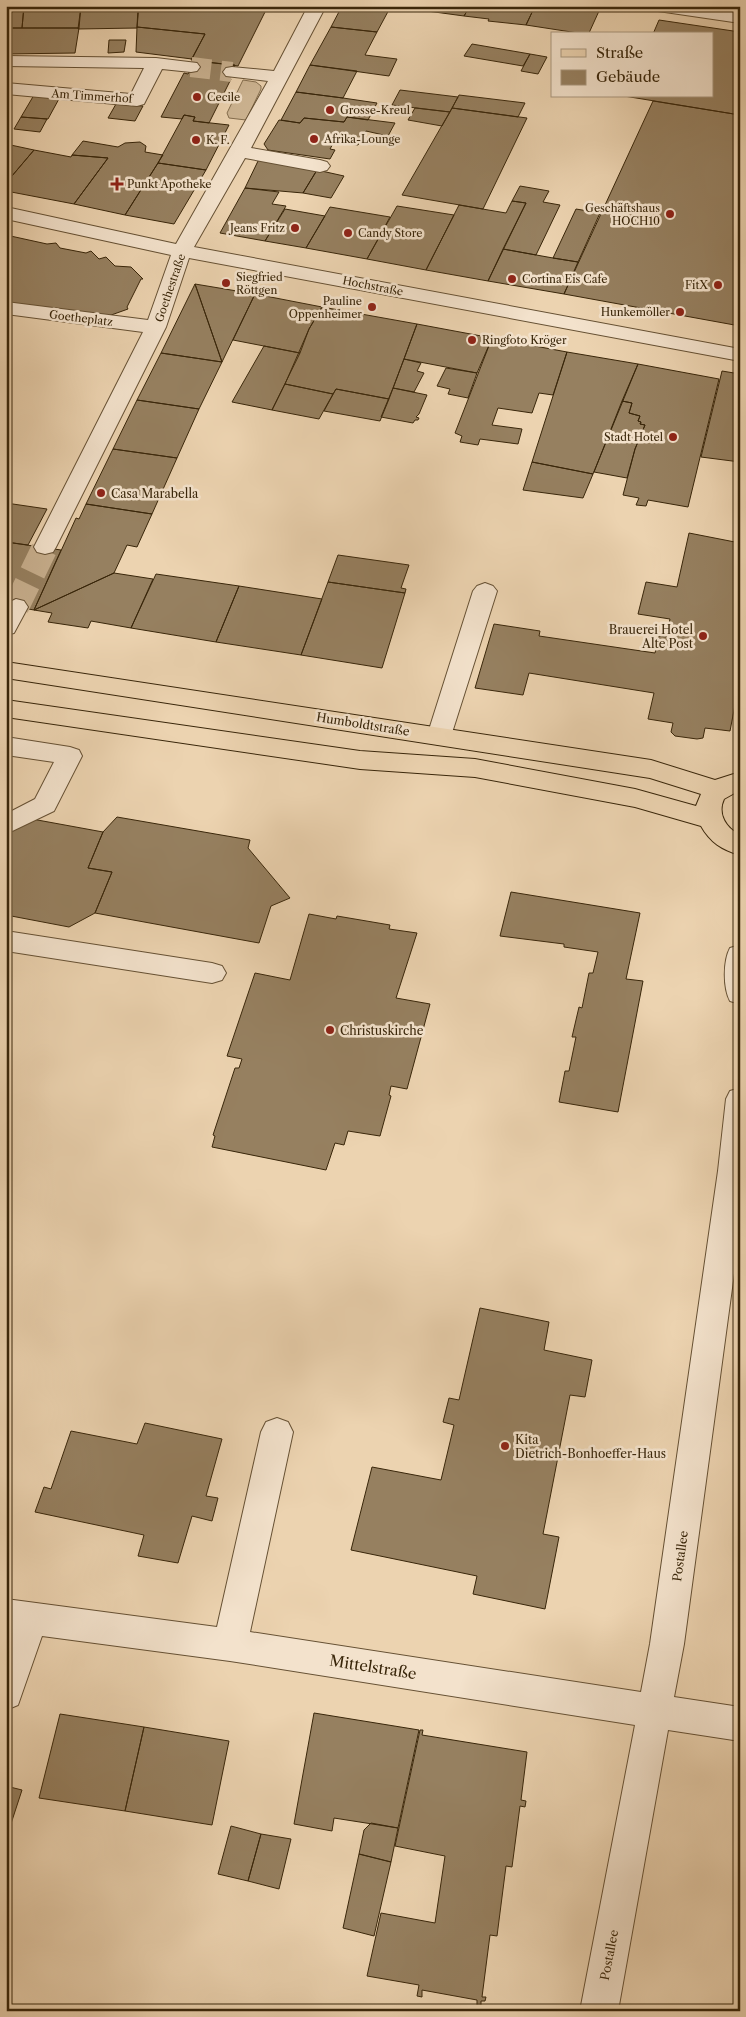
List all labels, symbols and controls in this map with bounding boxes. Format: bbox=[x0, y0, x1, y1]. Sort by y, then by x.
legend bbox=[551, 32, 714, 98]
text: Straße bbox=[596, 43, 643, 62]
text: Gebäude bbox=[596, 67, 660, 86]
street label: Am Timmerhof bbox=[50, 86, 135, 106]
place label: Cecile bbox=[207, 90, 240, 104]
marker: Cecile bbox=[191, 91, 203, 103]
place label: Grosse-Kreul bbox=[340, 103, 411, 117]
marker: Grosse-Kreul bbox=[324, 104, 336, 116]
place label: Afrika-Lounge bbox=[323, 132, 400, 146]
place label: K. F. bbox=[206, 133, 230, 147]
marker: Afrika-Lounge bbox=[308, 133, 320, 145]
marker: K. F. bbox=[190, 134, 202, 146]
place label: Punkt Apotheke bbox=[127, 177, 211, 191]
marker: Punkt Apotheke bbox=[111, 178, 123, 190]
place label: Geschäftshaus HOCH10 bbox=[585, 201, 660, 228]
marker: Geschäftshaus HOCH10 bbox=[664, 208, 676, 220]
place label: Jeans Fritz bbox=[228, 221, 285, 235]
marker: Jeans Fritz bbox=[289, 222, 301, 234]
place label: Candy Store bbox=[358, 226, 422, 240]
marker: Candy Store bbox=[342, 227, 354, 239]
street label: Goethestraße bbox=[152, 252, 188, 324]
place label: Siegfried Röttgen bbox=[236, 270, 283, 297]
place label: Cortina Eis Cafe bbox=[522, 272, 607, 286]
street label: Hochstraße bbox=[342, 273, 404, 299]
marker: Cortina Eis Cafe bbox=[506, 273, 518, 285]
marker: Siegfried Röttgen bbox=[220, 277, 232, 289]
place label: FitX bbox=[685, 278, 708, 292]
marker: FitX bbox=[712, 279, 724, 291]
place label: Pauline Oppenheimer bbox=[289, 294, 362, 321]
marker: Pauline Oppenheimer bbox=[366, 301, 378, 313]
place label: Hunkemöller bbox=[601, 305, 670, 319]
marker: Hunkemöller bbox=[674, 306, 686, 318]
street label: Goetheplatz bbox=[48, 307, 114, 329]
place label: Ringfoto Kröger bbox=[482, 333, 567, 347]
marker: Ringfoto Kröger bbox=[466, 334, 478, 346]
place label: Stadt Hotel bbox=[604, 430, 664, 444]
marker: Stadt Hotel bbox=[667, 431, 679, 443]
place label: Casa Marabella bbox=[111, 486, 199, 501]
marker: Casa Marabella bbox=[95, 487, 107, 499]
place label: Brauerei Hotel Alte Post bbox=[609, 622, 694, 651]
marker: Brauerei Hotel Alte Post bbox=[697, 630, 709, 642]
street label: Humboldtstraße bbox=[315, 709, 411, 739]
place label: Christuskirche bbox=[340, 1023, 424, 1038]
marker: Christuskirche bbox=[324, 1024, 336, 1036]
place label: Kita Dietrich-Bonhoeffer-Haus bbox=[515, 1432, 666, 1461]
marker: Kita Dietrich-Bonhoeffer-Haus bbox=[499, 1440, 511, 1452]
street label: Postallee bbox=[669, 1529, 691, 1582]
street label: Mittelstraße bbox=[328, 1651, 418, 1683]
street label: Postallee bbox=[597, 1928, 621, 1982]

